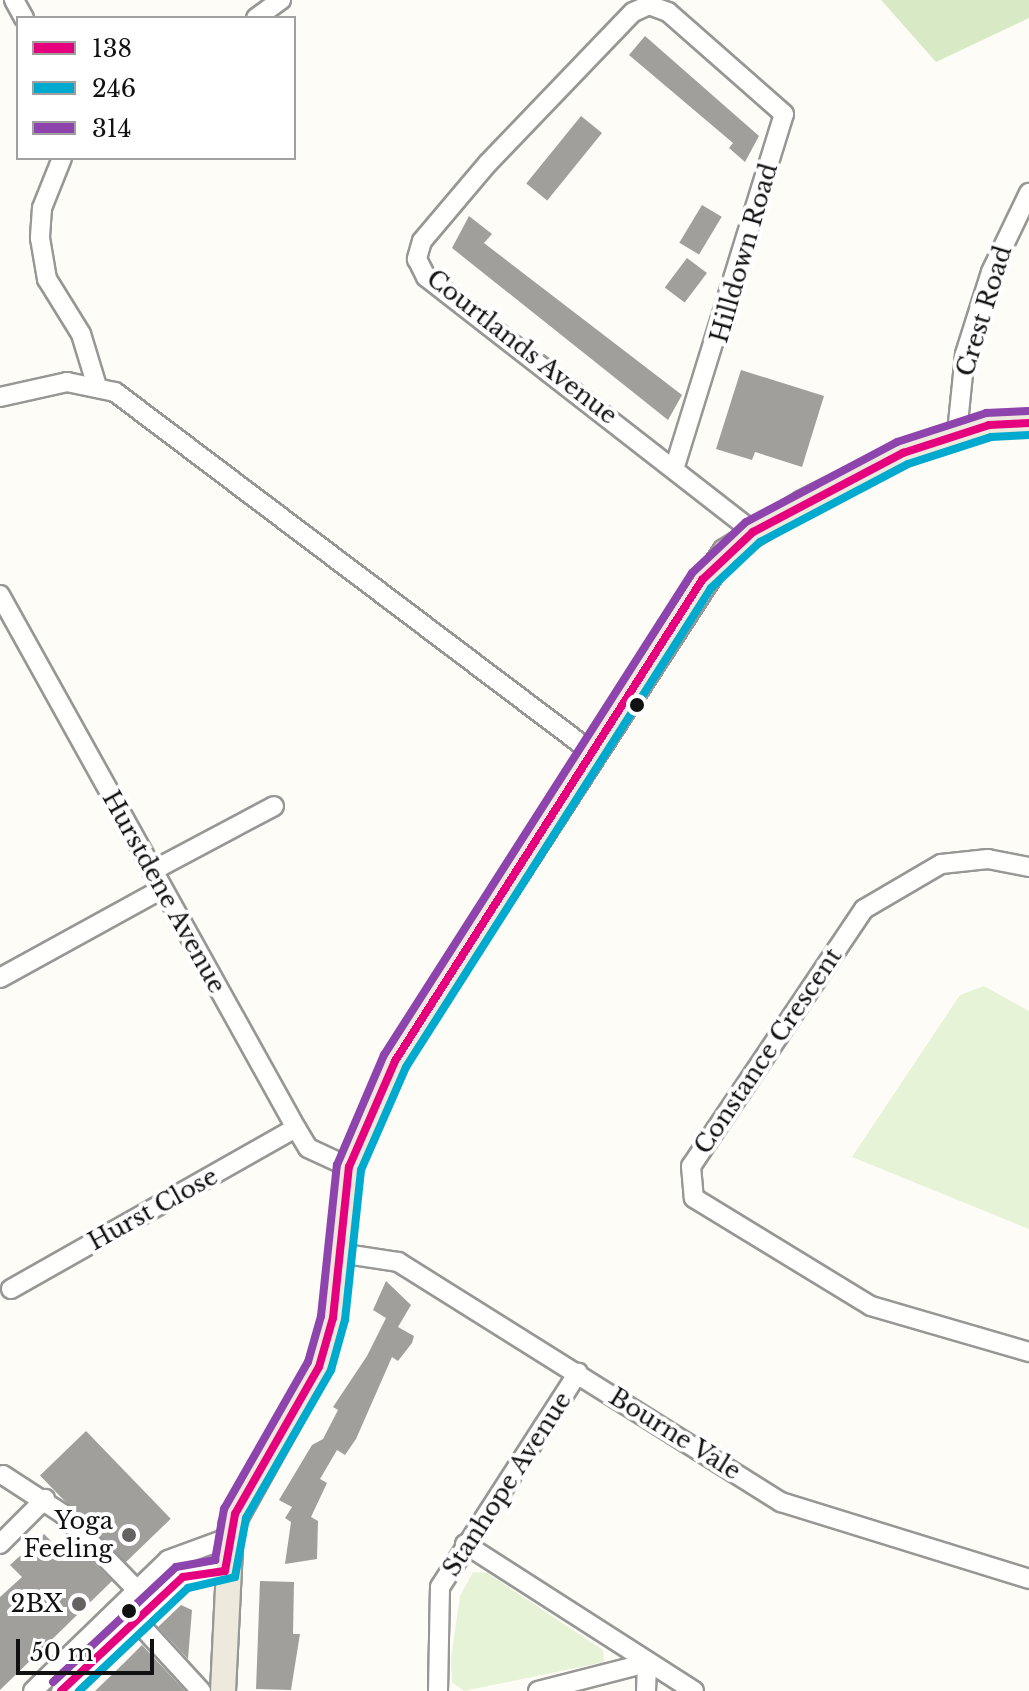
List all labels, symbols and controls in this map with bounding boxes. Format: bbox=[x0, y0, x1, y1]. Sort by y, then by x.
legend bbox=[16, 16, 296, 160]
text: 138 bbox=[92, 34, 132, 63]
text: 246 bbox=[92, 74, 136, 103]
text: 314 bbox=[92, 114, 132, 143]
street label: Hilldown Road bbox=[705, 160, 783, 346]
street label: Crest Road bbox=[951, 242, 1017, 380]
street label: Courtlands Avenue bbox=[421, 263, 623, 431]
unlabelled marker bbox=[629, 697, 645, 713]
street label: Hurstdene Avenue bbox=[96, 785, 232, 999]
street label: Constance Crescent bbox=[688, 943, 848, 1159]
street label: Hurst Close bbox=[83, 1162, 223, 1256]
street label: Bourne Vale bbox=[604, 1382, 746, 1486]
street label: Stanhope Avenue bbox=[436, 1386, 578, 1582]
place label: Yoga Feeling bbox=[24, 1507, 113, 1563]
marker: Yoga Feeling bbox=[120, 1526, 138, 1544]
place label: 2BX bbox=[11, 1590, 63, 1618]
marker: 2BX bbox=[70, 1595, 88, 1613]
unlabelled marker bbox=[121, 1603, 137, 1619]
scale bar bbox=[20, 1623, 158, 1673]
text: 50 m bbox=[30, 1638, 93, 1667]

